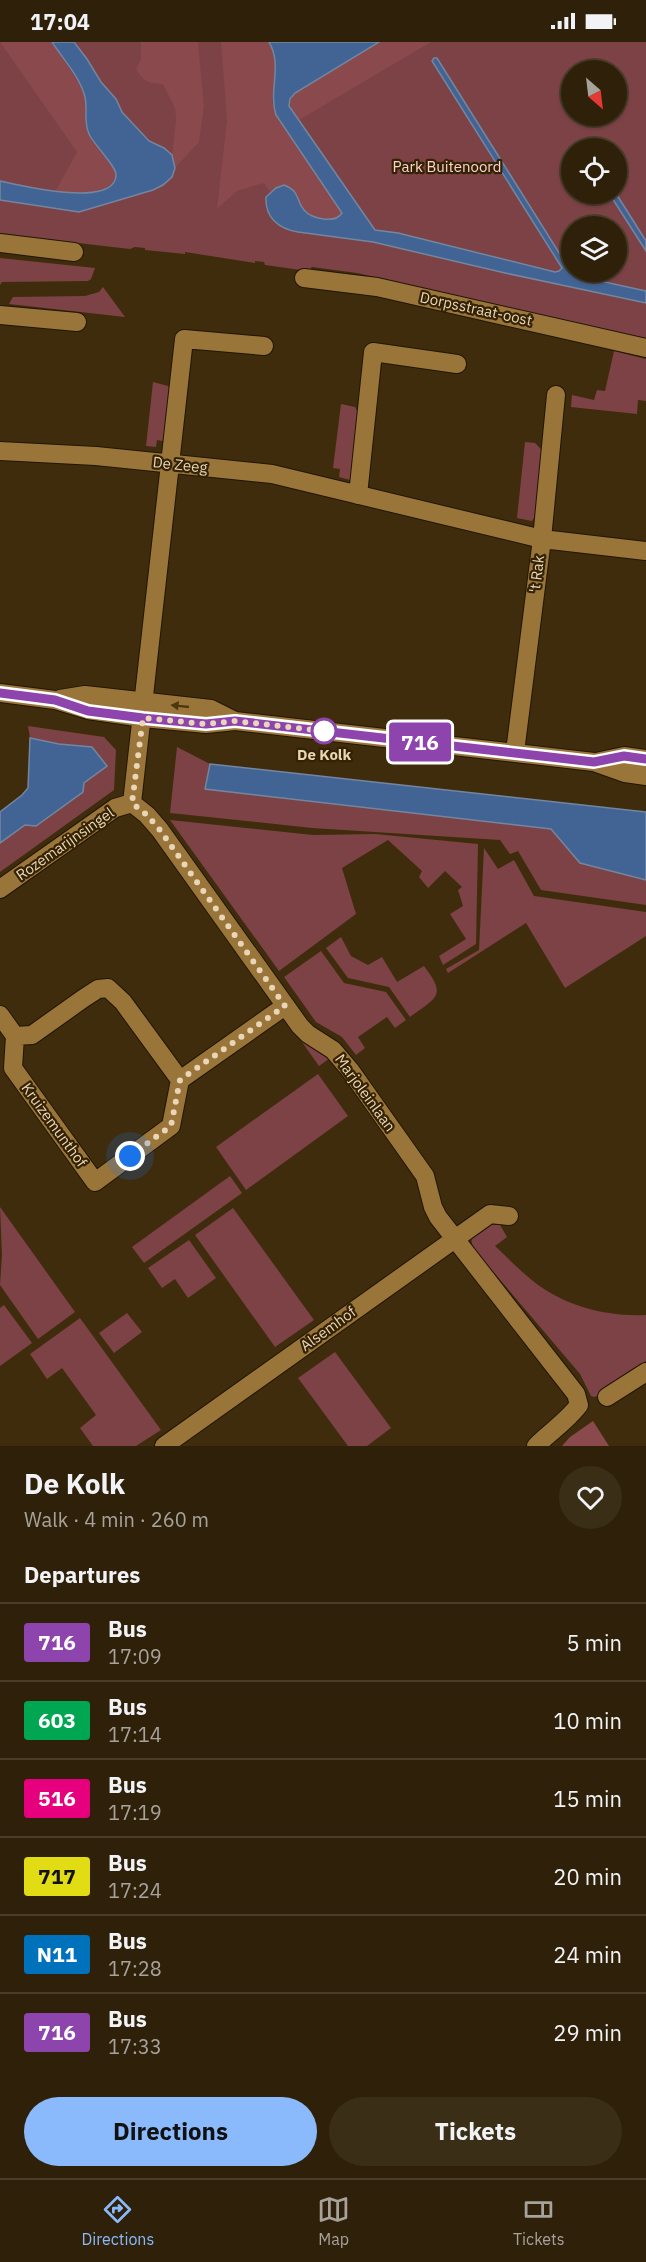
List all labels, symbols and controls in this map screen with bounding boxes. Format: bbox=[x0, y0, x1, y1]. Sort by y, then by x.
text: 17:04 bbox=[30, 7, 90, 36]
north arrow bbox=[561, 60, 627, 126]
map controls bbox=[561, 60, 627, 282]
button: locate bbox=[561, 138, 627, 204]
park label: Park Buitenoord bbox=[393, 157, 501, 176]
button: layers bbox=[561, 216, 627, 282]
street label: Dorpsstraat-oost bbox=[418, 287, 534, 330]
street label: De Zeeg bbox=[152, 452, 208, 477]
street label: 't Rak bbox=[525, 554, 548, 594]
one-way arrow bbox=[170, 701, 189, 711]
marker: De Kolk bbox=[311, 718, 337, 744]
line badge: 716 bbox=[386, 722, 454, 762]
text: 716 bbox=[401, 728, 439, 756]
place label: De Kolk bbox=[297, 745, 351, 764]
street label: Rozemarijnsingel bbox=[12, 803, 117, 884]
street label: Marjoleinlaan bbox=[331, 1050, 400, 1135]
street label: Kruizemunthof bbox=[18, 1079, 91, 1171]
your location bbox=[115, 1141, 145, 1171]
street label: Alsemhof bbox=[296, 1302, 359, 1355]
text: De Kolk bbox=[24, 1465, 125, 1502]
button: heart bbox=[559, 1466, 622, 1529]
text: Walk · 4 min · 260 m bbox=[24, 1506, 209, 1533]
text: Departures bbox=[24, 1560, 140, 1589]
text: Bus bbox=[108, 1614, 147, 1643]
text: 716 bbox=[38, 1628, 76, 1656]
text: 5 min bbox=[566, 1628, 622, 1657]
text: 17:09 bbox=[108, 1643, 162, 1670]
text: Bus bbox=[108, 1692, 147, 1721]
text: 603 bbox=[38, 1706, 76, 1734]
text: 10 min bbox=[553, 1706, 622, 1735]
text: 17:14 bbox=[108, 1721, 162, 1748]
text: Bus bbox=[108, 1770, 147, 1799]
text: 516 bbox=[38, 1784, 76, 1812]
text: 15 min bbox=[553, 1784, 622, 1813]
text: 17:19 bbox=[108, 1799, 162, 1826]
text: Bus bbox=[108, 1848, 147, 1877]
text: 717 bbox=[38, 1862, 76, 1890]
text: 20 min bbox=[553, 1862, 622, 1891]
text: 17:24 bbox=[108, 1877, 162, 1904]
text: Bus bbox=[108, 1926, 147, 1955]
text: N11 bbox=[37, 1940, 77, 1968]
text: 24 min bbox=[553, 1940, 622, 1969]
text: 17:28 bbox=[108, 1955, 162, 1982]
text: Bus bbox=[108, 2004, 147, 2033]
text: 716 bbox=[38, 2018, 76, 2046]
text: 29 min bbox=[553, 2018, 622, 2047]
text: 17:33 bbox=[108, 2033, 162, 2060]
button: Directions bbox=[24, 2097, 317, 2166]
button: Tickets bbox=[329, 2097, 622, 2166]
tab: Directions bbox=[81, 2193, 154, 2249]
tab: Map bbox=[317, 2193, 350, 2249]
tab: Tickets bbox=[513, 2193, 565, 2249]

